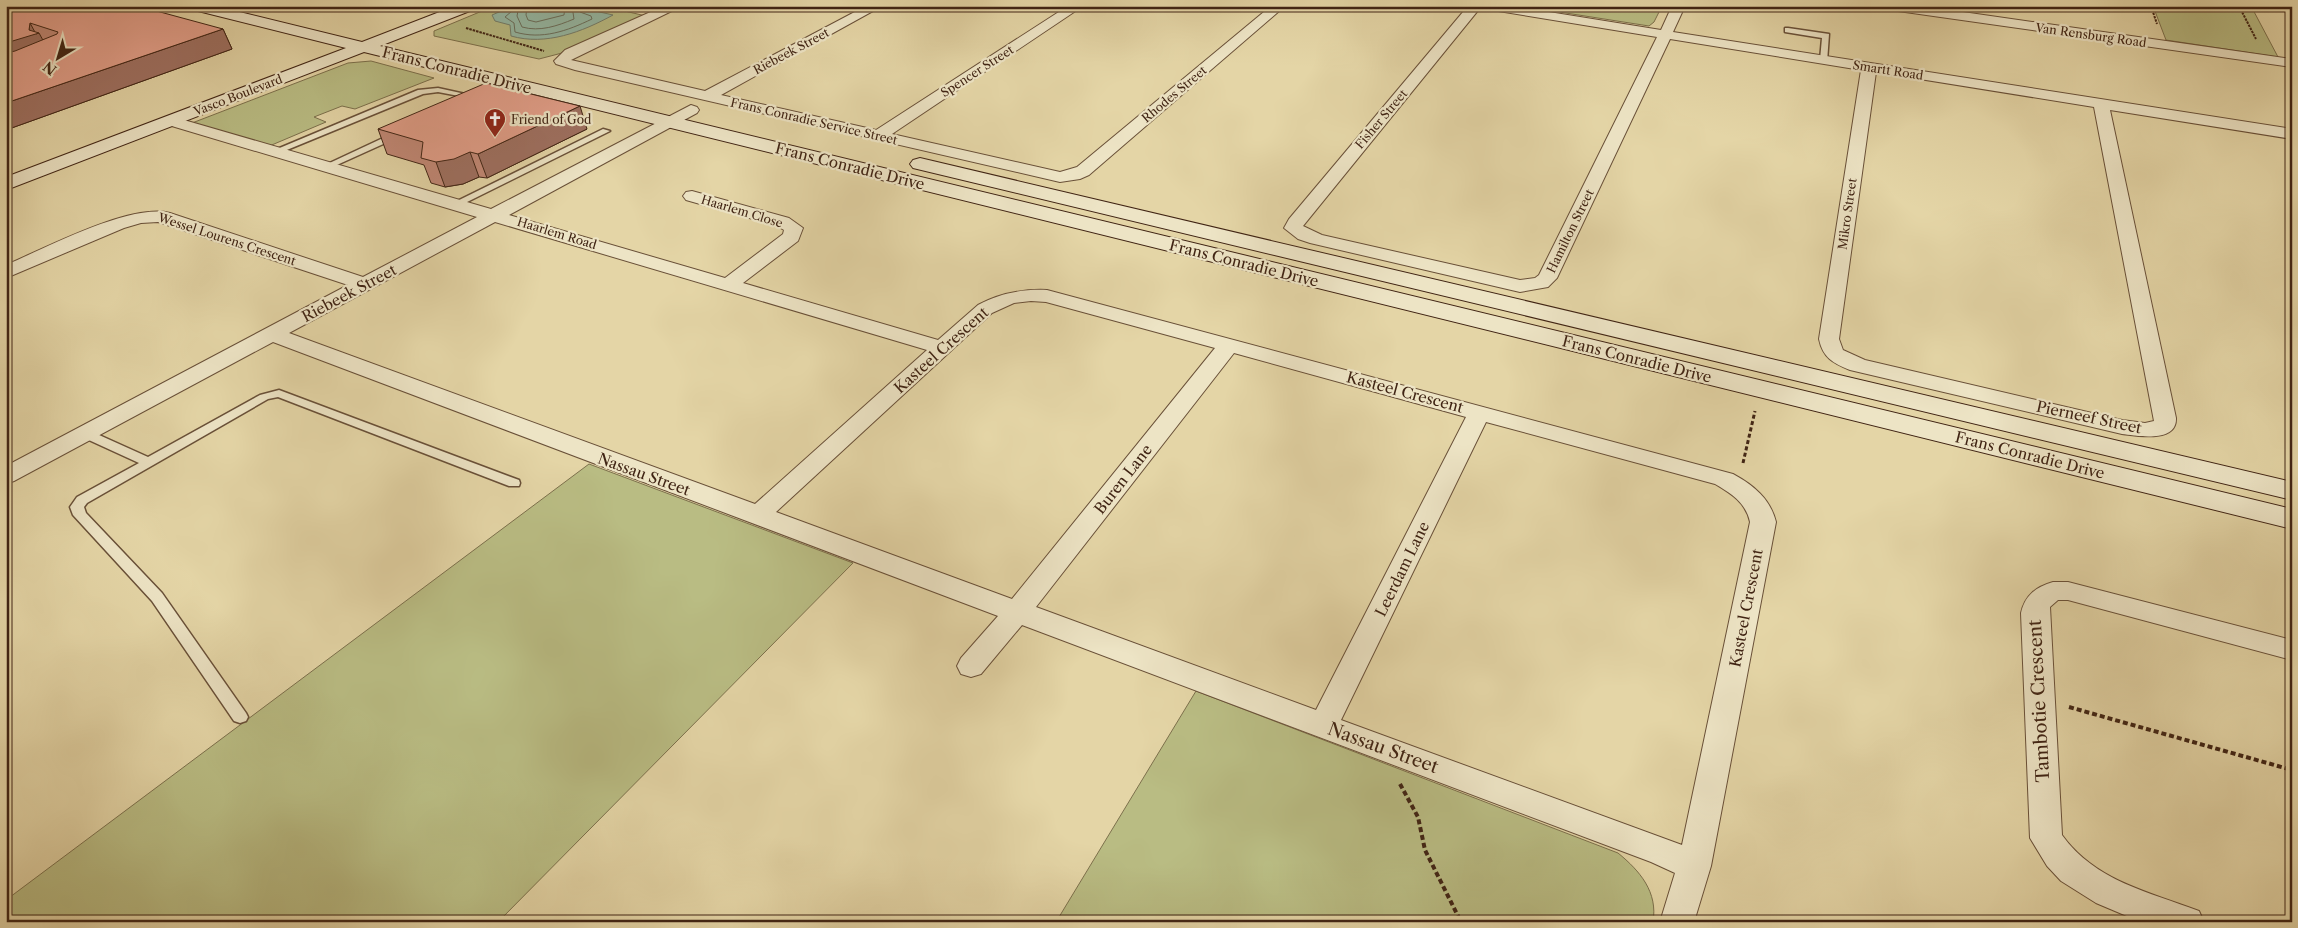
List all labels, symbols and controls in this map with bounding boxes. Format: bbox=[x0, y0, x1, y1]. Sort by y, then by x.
street label: Van Rensburg Road bbox=[2034, 20, 2148, 50]
street label: Riebeek Street bbox=[751, 24, 832, 77]
north arrow bbox=[32, 32, 82, 82]
street label: Spencer Street bbox=[938, 41, 1017, 100]
street label: Frans Conradie Drive bbox=[380, 42, 534, 98]
text: N bbox=[40, 57, 60, 79]
street label: Smartt Road bbox=[1852, 57, 1925, 83]
street label: Rhodes Street bbox=[1138, 62, 1210, 125]
street label: Vasco Boulevard bbox=[191, 71, 285, 119]
street label: Fisher Street bbox=[1352, 86, 1411, 152]
street label: Frans Conradie Service Street bbox=[729, 94, 900, 148]
church icon: Friend of God bbox=[483, 107, 507, 138]
place label: Friend of God bbox=[511, 112, 592, 127]
street label: Frans Conradie Drive bbox=[773, 138, 927, 194]
street label: Mikro Street bbox=[1835, 176, 1860, 251]
street label: Hamilton Street bbox=[1543, 186, 1597, 275]
street label: Haarlem Close bbox=[699, 191, 785, 231]
street label: Wessel Lourens Crescent bbox=[155, 209, 298, 269]
street label: Haarlem Road bbox=[515, 214, 599, 252]
street label: Frans Conradie Drive bbox=[1167, 235, 1321, 291]
street label: Riebeek Street bbox=[298, 260, 400, 326]
street label: Kasteel Crescent bbox=[890, 302, 993, 397]
street label: Frans Conradie Drive bbox=[1560, 331, 1714, 387]
street label: Kasteel Crescent bbox=[1345, 367, 1466, 417]
street label: Pierneef Street bbox=[2035, 397, 2144, 438]
street label: Frans Conradie Drive bbox=[1953, 427, 2107, 483]
street label: Buren Lane bbox=[1090, 440, 1156, 518]
street label: Nassau Street bbox=[595, 449, 693, 500]
street label: Leerdam Lane bbox=[1371, 518, 1433, 620]
street label: Kasteel Crescent bbox=[1725, 547, 1767, 669]
street label: Tambotie Crescent bbox=[2024, 618, 2054, 783]
street label: Nassau Street bbox=[1325, 718, 1442, 778]

